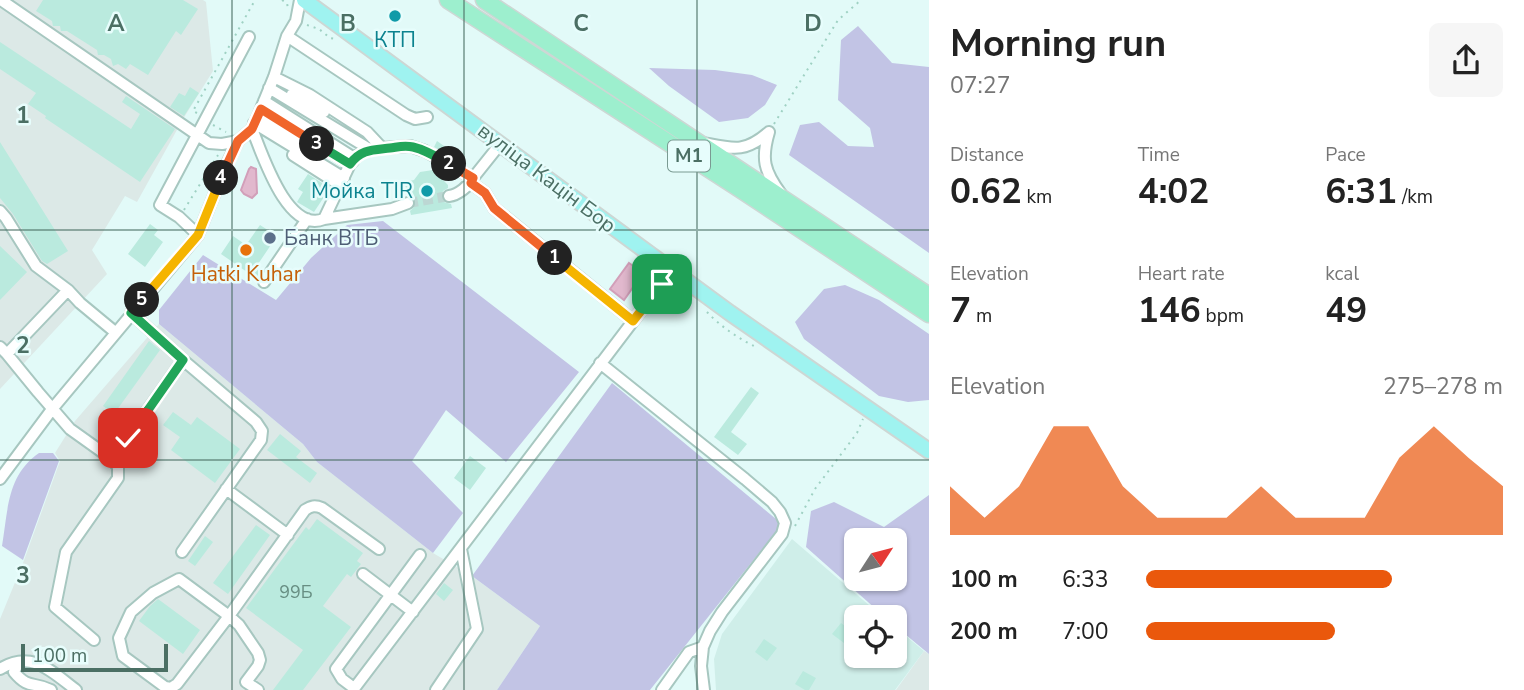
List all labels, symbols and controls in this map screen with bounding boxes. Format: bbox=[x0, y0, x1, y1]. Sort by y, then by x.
text: A bbox=[107, 8, 125, 39]
text: B bbox=[340, 8, 356, 39]
marker: КТП bbox=[387, 8, 403, 24]
text: C bbox=[573, 8, 589, 39]
text: D bbox=[804, 8, 822, 39]
text: Morning run bbox=[950, 18, 1166, 69]
button: share bbox=[1429, 23, 1503, 97]
place label: КТП bbox=[374, 26, 416, 54]
text: 07:27 bbox=[950, 70, 1010, 101]
text: 1 bbox=[16, 100, 30, 131]
street label: вуліца Кацін Бор bbox=[472, 117, 622, 239]
pin: 3 bbox=[300, 127, 334, 162]
text: 3 bbox=[311, 130, 322, 156]
road number: М1 bbox=[668, 140, 710, 172]
text: Distance bbox=[950, 142, 1024, 168]
text: Time bbox=[1138, 142, 1180, 168]
text: Pace bbox=[1325, 142, 1366, 168]
pin: 2 bbox=[432, 146, 466, 182]
text: 2 bbox=[443, 150, 454, 176]
pin: 4 bbox=[204, 160, 238, 196]
text: 4 bbox=[215, 164, 226, 190]
text: 0.62 bbox=[950, 168, 1022, 215]
text: 4:02 bbox=[1138, 168, 1209, 215]
text: 6:31 bbox=[1325, 168, 1397, 215]
place label: Мойка TIR bbox=[311, 177, 413, 205]
marker: Мойка TIR bbox=[419, 183, 435, 199]
text: km bbox=[1022, 184, 1052, 210]
text: /km bbox=[1397, 184, 1433, 210]
place label: Банк ВТБ bbox=[284, 224, 378, 252]
marker: Банк ВТБ bbox=[262, 230, 278, 246]
pin: 1 bbox=[538, 240, 572, 276]
marker: Hatki Kuhar bbox=[238, 242, 254, 258]
text: 1 bbox=[549, 244, 560, 270]
pin bbox=[632, 254, 692, 314]
place label: Hatki Kuhar bbox=[191, 260, 302, 288]
text: Elevation bbox=[950, 261, 1029, 287]
text: Heart rate bbox=[1138, 261, 1225, 287]
text: kcal bbox=[1325, 261, 1359, 287]
icon: arrive bbox=[643, 265, 681, 303]
pin: 5 bbox=[124, 282, 160, 318]
text: 5 bbox=[136, 286, 147, 312]
text: 7 bbox=[950, 287, 971, 334]
text: 146 bbox=[1138, 287, 1201, 334]
text: 49 bbox=[1325, 287, 1367, 334]
text: m bbox=[971, 303, 992, 329]
text: bpm bbox=[1201, 303, 1244, 329]
text: 2 bbox=[16, 330, 30, 361]
text: Elevation bbox=[950, 371, 1045, 402]
text: 275–278 m bbox=[1383, 371, 1503, 402]
pin bbox=[98, 408, 158, 468]
icon: check bbox=[109, 419, 147, 457]
north arrow bbox=[844, 528, 906, 592]
map controls bbox=[844, 528, 907, 668]
text: 3 bbox=[16, 560, 30, 591]
text: 100 m bbox=[950, 564, 1018, 595]
text: 6:33 bbox=[1062, 564, 1109, 595]
house number: 99Б bbox=[279, 580, 313, 604]
button: locate bbox=[844, 605, 907, 668]
text: 200 m bbox=[950, 616, 1018, 647]
text: 7:00 bbox=[1062, 616, 1109, 647]
scale bar bbox=[21, 641, 168, 673]
text: 100 m bbox=[32, 643, 87, 669]

